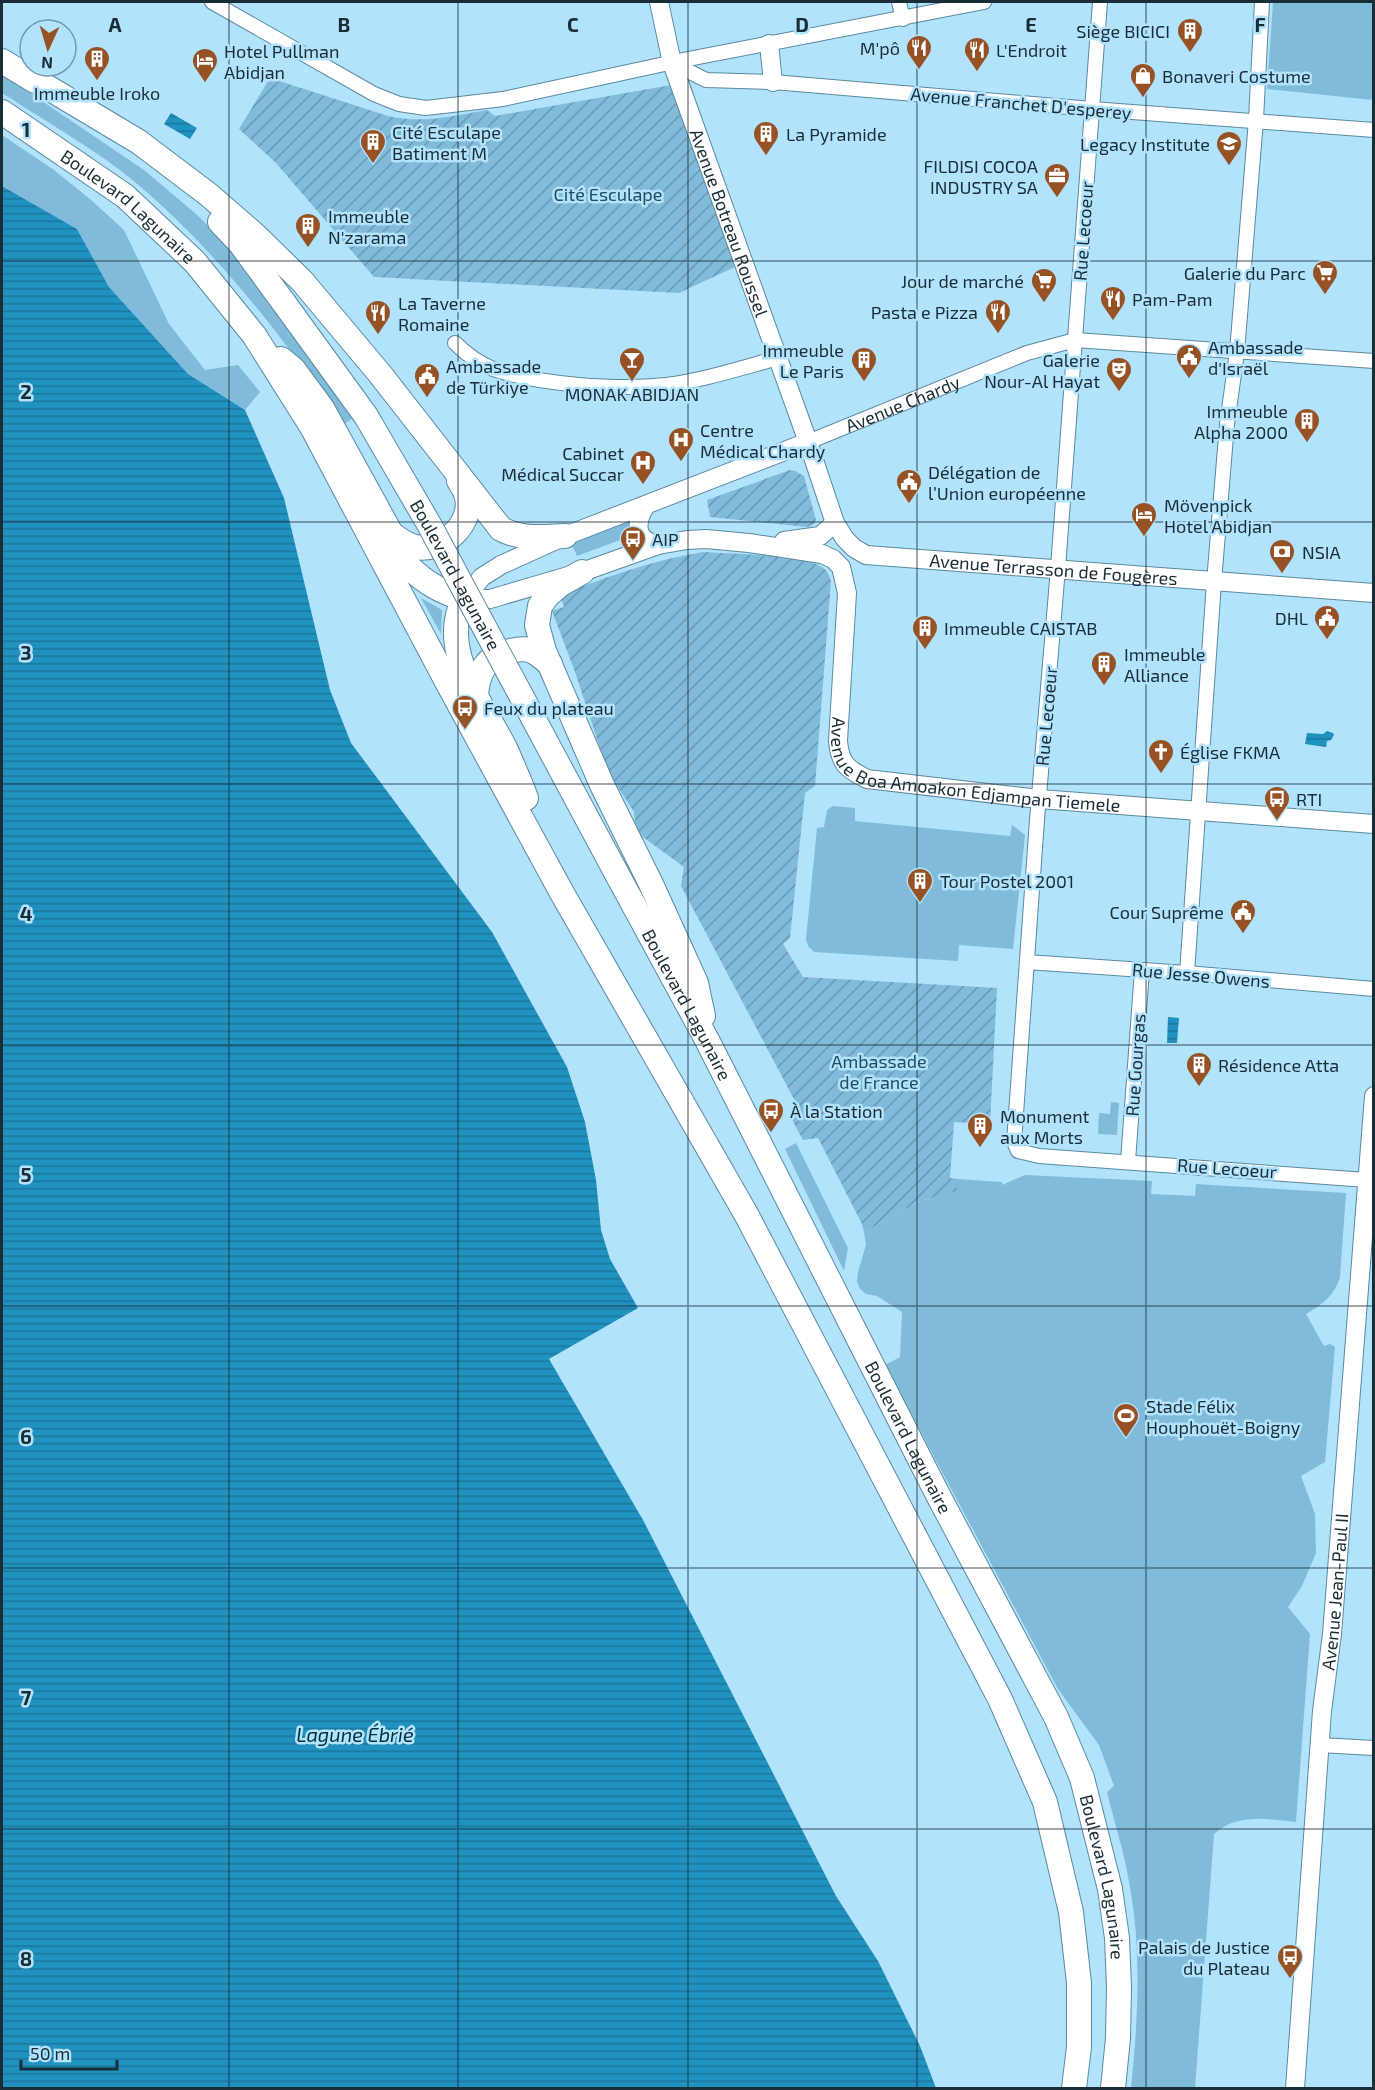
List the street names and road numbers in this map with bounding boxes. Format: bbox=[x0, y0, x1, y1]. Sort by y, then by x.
street label: Avenue Franchet D'esperey bbox=[910, 82, 1133, 124]
street label: Avenue Botreau Roussel bbox=[685, 126, 773, 320]
street label: Boulevard Lagunaire bbox=[57, 145, 200, 268]
street label: Rue Lecoeur bbox=[1069, 180, 1097, 282]
street label: Avenue Chardy bbox=[842, 370, 964, 437]
street label: Boulevard Lagunaire bbox=[406, 495, 506, 654]
street label: Avenue Terrasson de Fougères bbox=[929, 549, 1178, 589]
street label: Rue Lecoeur bbox=[1031, 665, 1061, 767]
street label: Avenue Boa Amoakon Edjampan Tiemele bbox=[827, 716, 1121, 816]
street label: Boulevard Lagunaire bbox=[638, 925, 737, 1084]
street label: Rue Jesse Owens bbox=[1131, 958, 1271, 992]
street label: Rue Gourgas bbox=[1120, 1013, 1150, 1117]
street label: Rue Lecoeur bbox=[1176, 1154, 1278, 1182]
street label: Boulevard Lagunaire bbox=[861, 1357, 957, 1517]
street label: Avenue Jean-Paul II bbox=[1316, 1512, 1352, 1671]
street label: Boulevard Lagunaire bbox=[1076, 1792, 1129, 1960]

